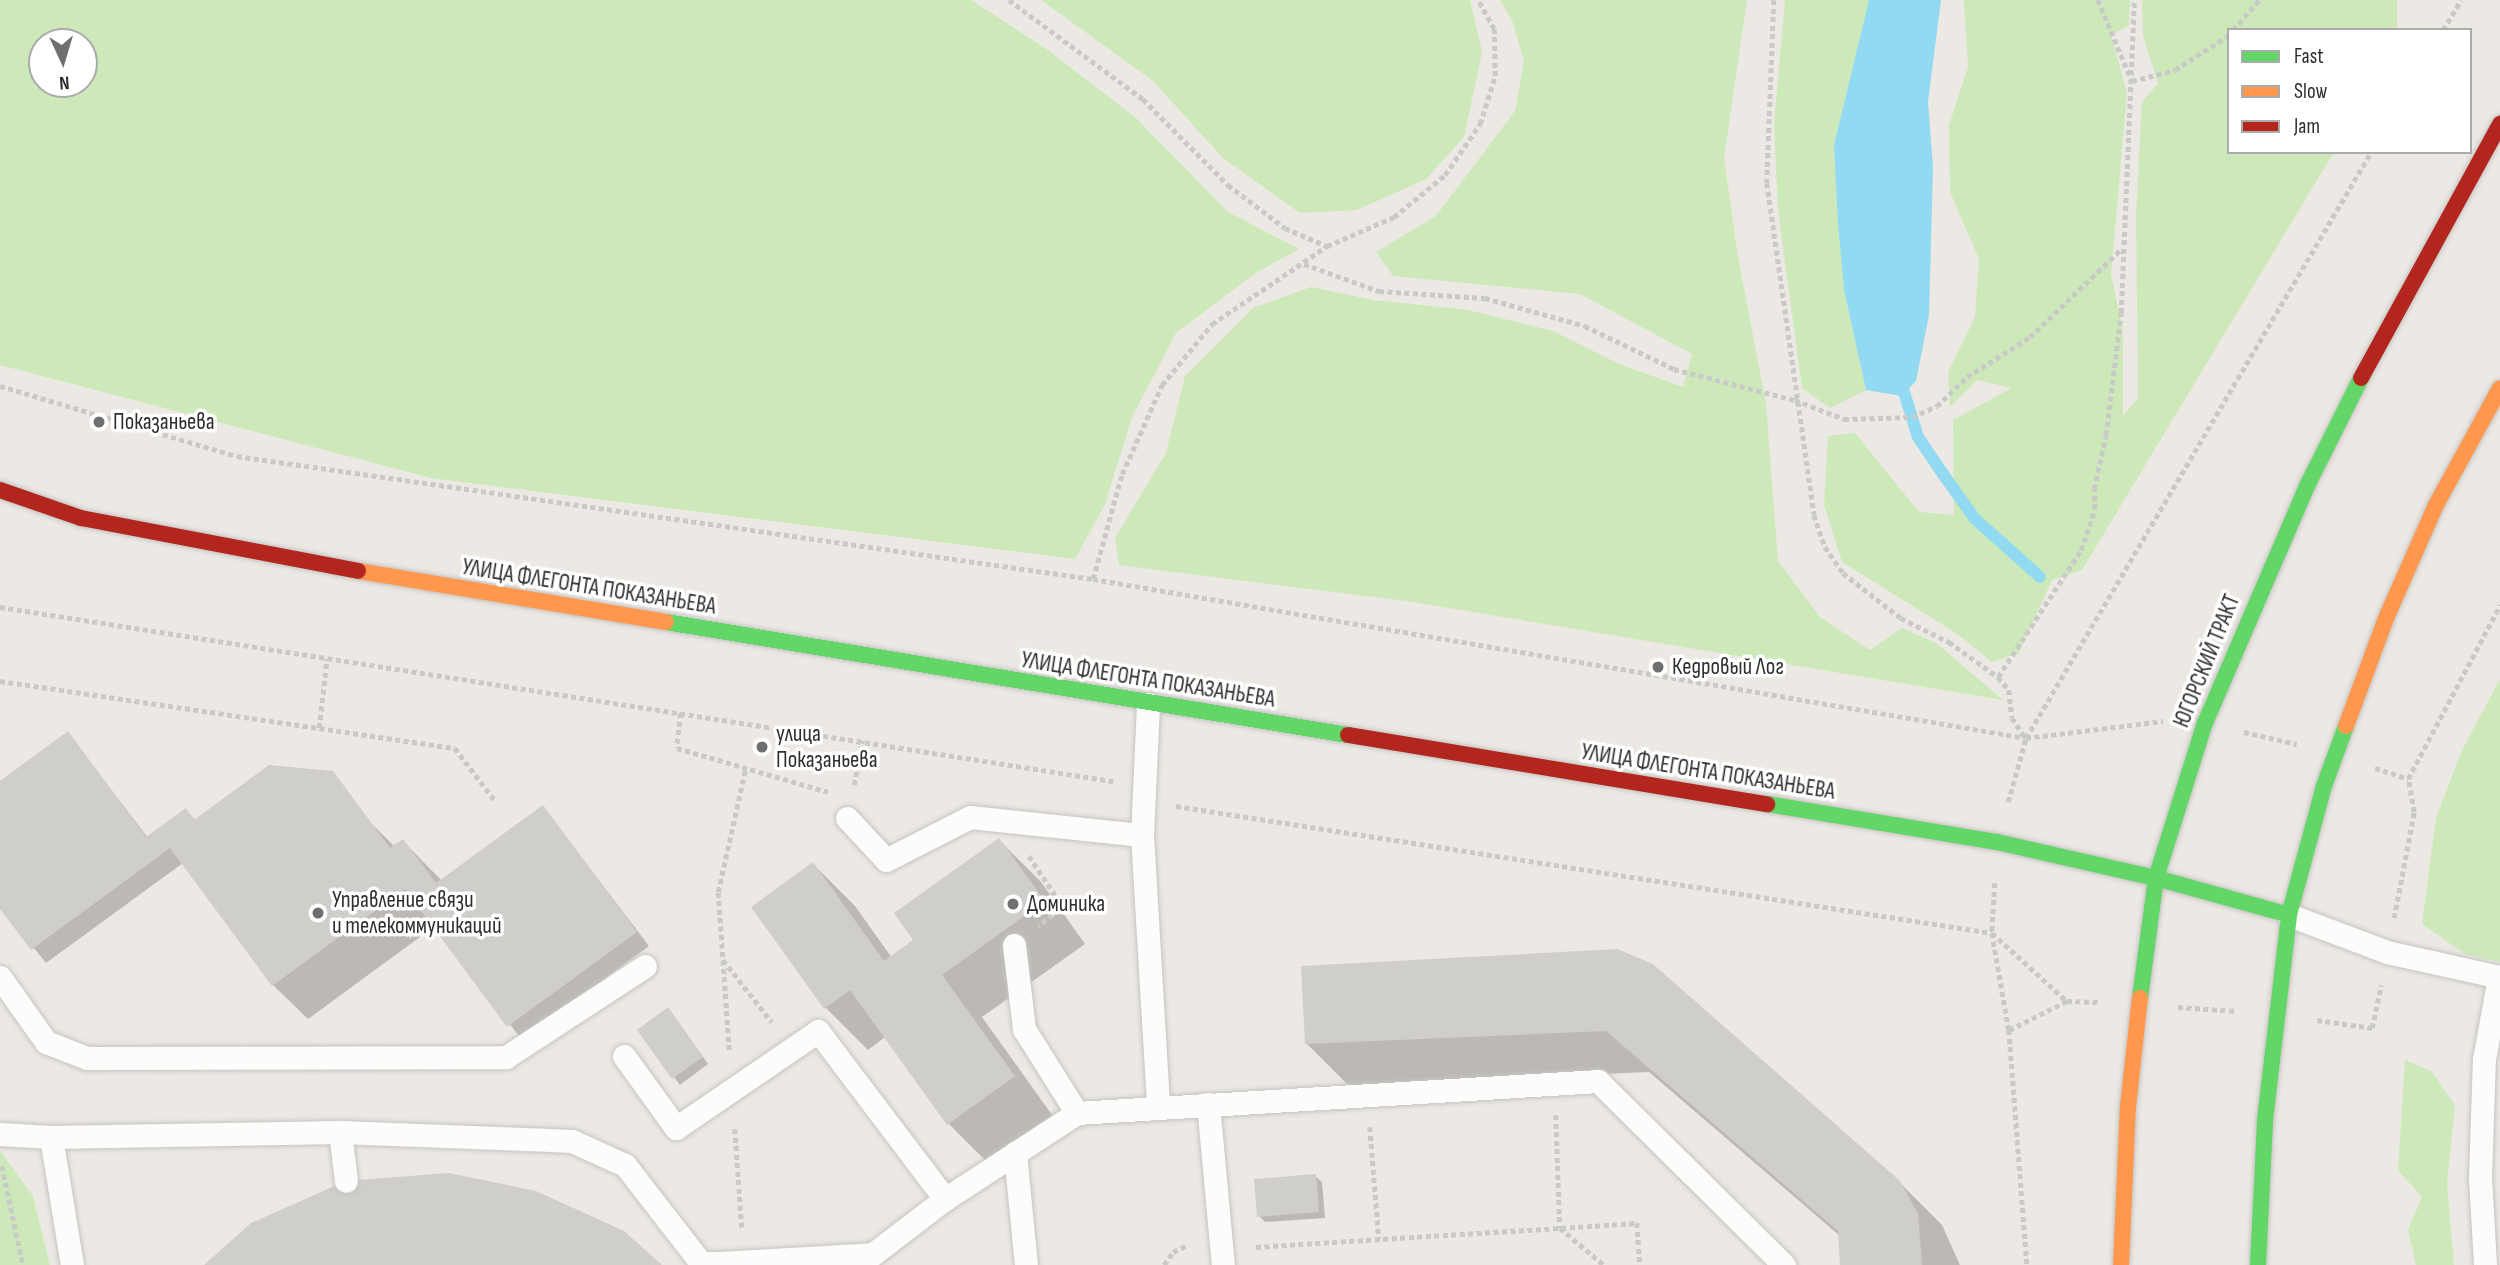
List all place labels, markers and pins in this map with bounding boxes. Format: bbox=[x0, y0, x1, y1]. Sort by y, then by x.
place label: Показаньева bbox=[113, 408, 215, 436]
marker: Показаньева bbox=[91, 414, 107, 430]
place label: Кедровый Лог bbox=[1672, 653, 1784, 681]
marker: Кедровый Лог bbox=[1650, 659, 1666, 675]
place label: улица Показаньева bbox=[776, 720, 878, 774]
marker: улица Показаньева bbox=[754, 739, 770, 755]
place label: Управление связи и телекоммуникаций bbox=[332, 886, 502, 940]
place label: Доминика bbox=[1027, 890, 1105, 918]
marker: Доминика bbox=[1005, 896, 1021, 912]
marker: Управление связи и телекоммуникаций bbox=[310, 905, 326, 921]

